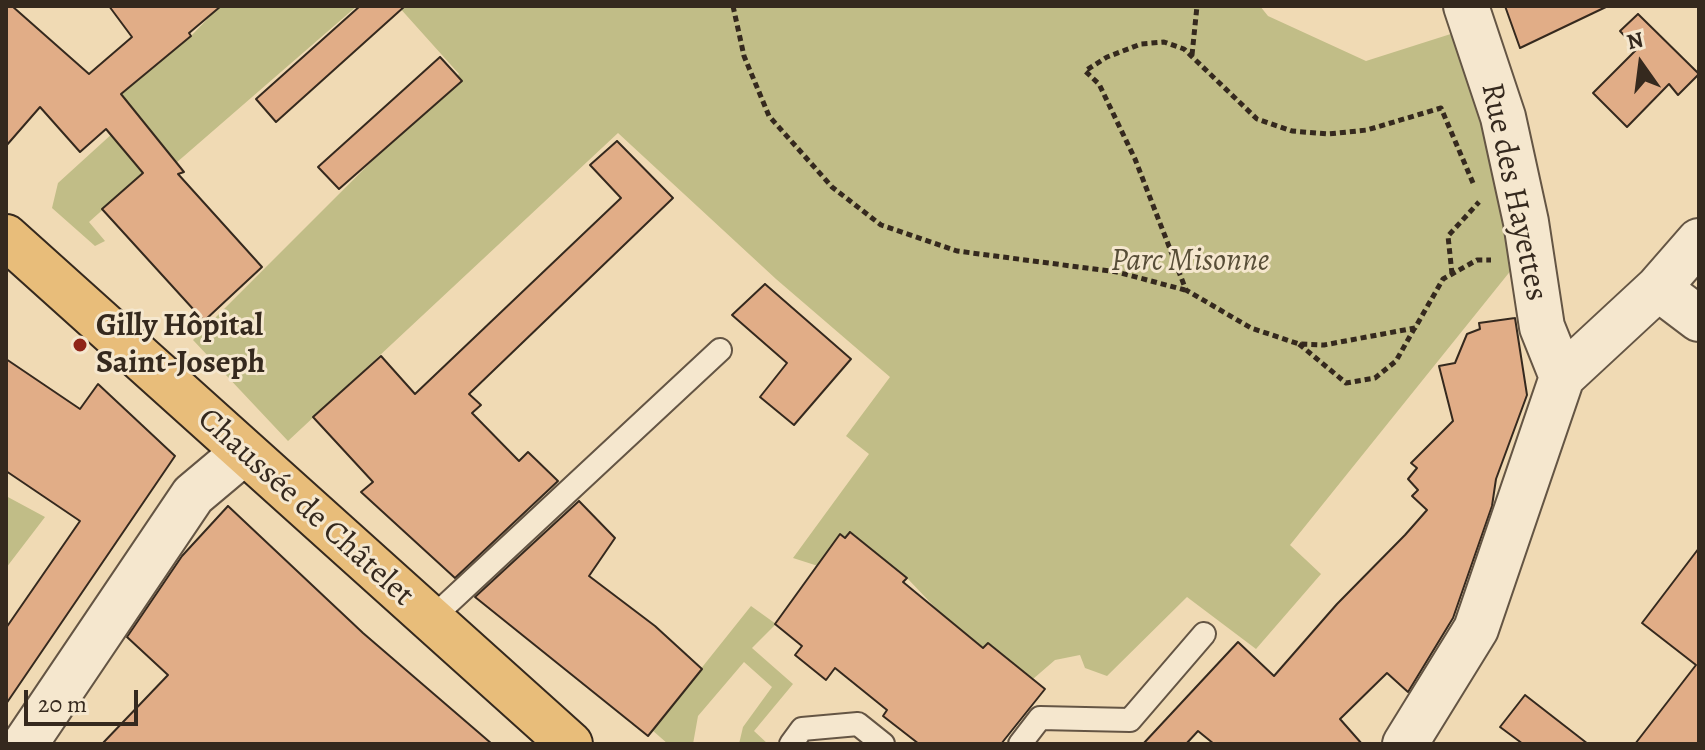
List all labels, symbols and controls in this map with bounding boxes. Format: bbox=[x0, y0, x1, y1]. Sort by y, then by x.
north arrow bbox=[1601, 24, 1681, 104]
text: N bbox=[1624, 24, 1647, 57]
street label: Rue des Hayettes bbox=[1471, 80, 1555, 304]
park label: Parc Misonne bbox=[1111, 243, 1269, 281]
place label: Gilly Hôpital Saint-Joseph bbox=[96, 308, 265, 383]
marker: Gilly Hôpital Saint-Joseph bbox=[71, 336, 89, 354]
street label: Chaussée de Châtelet bbox=[189, 401, 421, 615]
scale bar bbox=[28, 674, 142, 724]
text: 20 m bbox=[38, 688, 87, 720]

